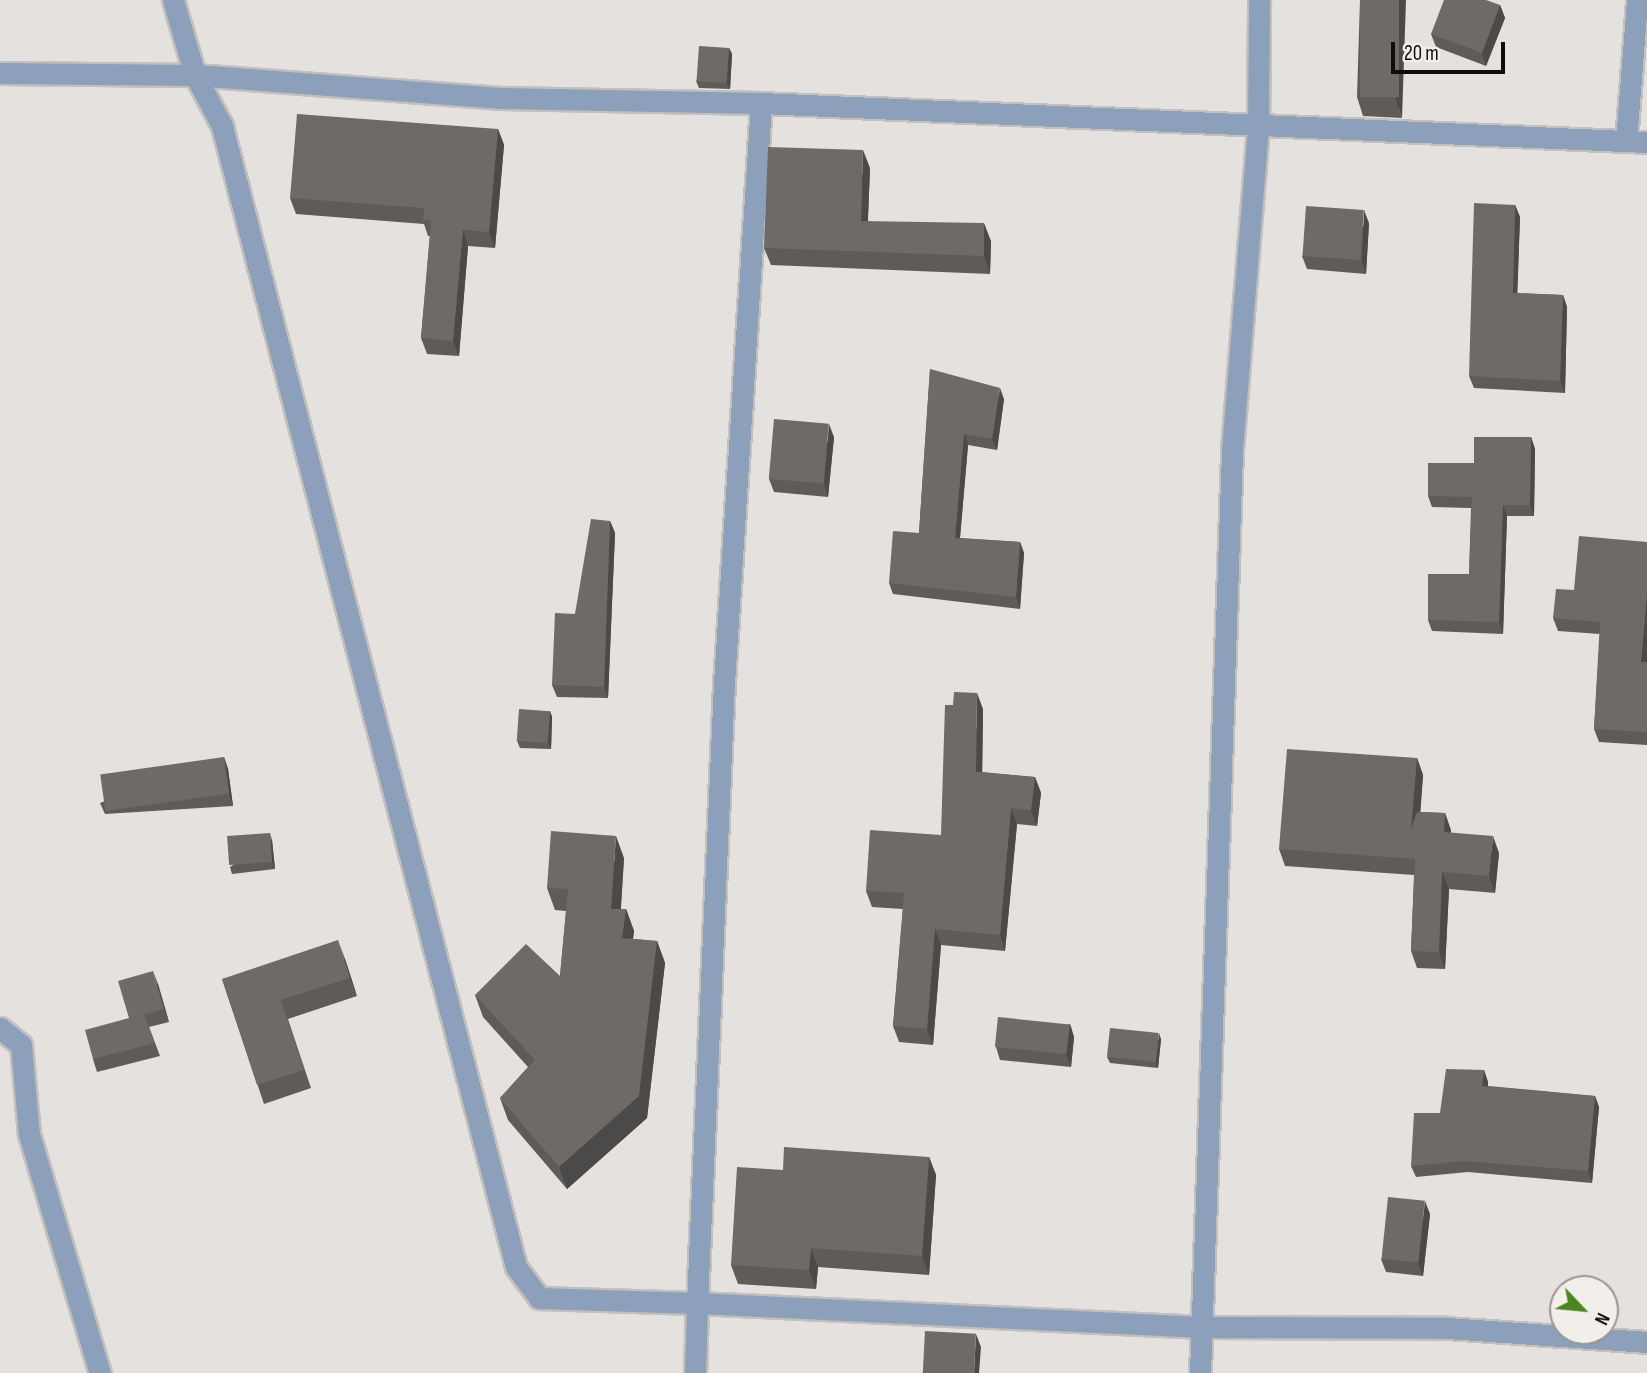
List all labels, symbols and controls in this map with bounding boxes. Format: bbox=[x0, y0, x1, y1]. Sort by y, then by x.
scale bar bbox=[1395, 28, 1509, 72]
text: 20 m bbox=[1404, 41, 1439, 66]
north arrow bbox=[1549, 1275, 1619, 1345]
text: N bbox=[1589, 1309, 1614, 1328]

